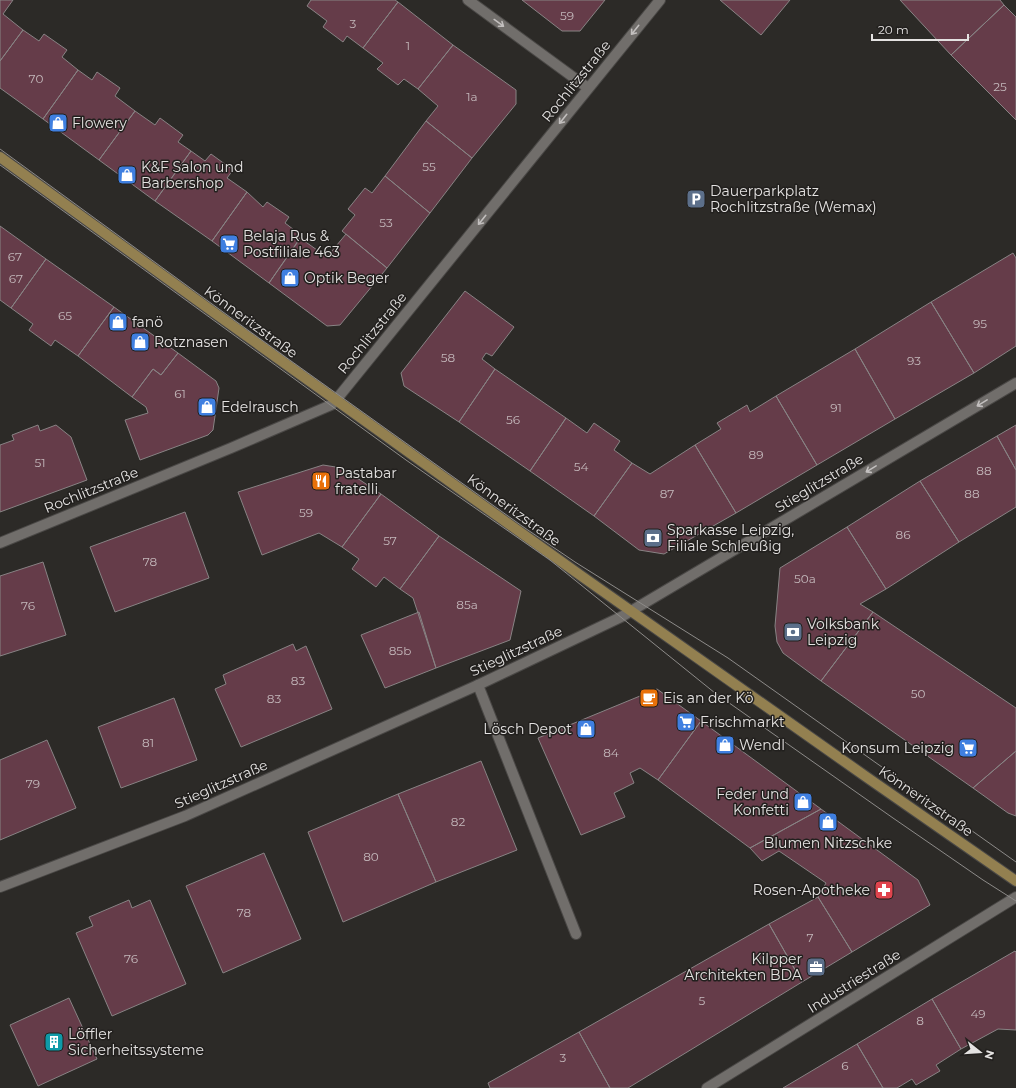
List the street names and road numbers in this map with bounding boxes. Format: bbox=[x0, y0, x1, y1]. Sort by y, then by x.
street label: Rochlitzstraße bbox=[538, 36, 614, 126]
street label: Könneritzstraße bbox=[201, 282, 301, 362]
street label: Rochlitzstraße bbox=[334, 288, 410, 378]
street label: Stieglitzstraße bbox=[772, 450, 866, 516]
street label: Rochlitzstraße bbox=[41, 463, 141, 517]
street label: Könneritzstraße bbox=[464, 470, 564, 550]
street label: Stieglitzstraße bbox=[467, 622, 565, 680]
street label: Stieglitzstraße bbox=[172, 755, 270, 813]
street label: Könneritzstraße bbox=[875, 762, 977, 840]
street label: Industriestraße bbox=[804, 945, 904, 1017]

